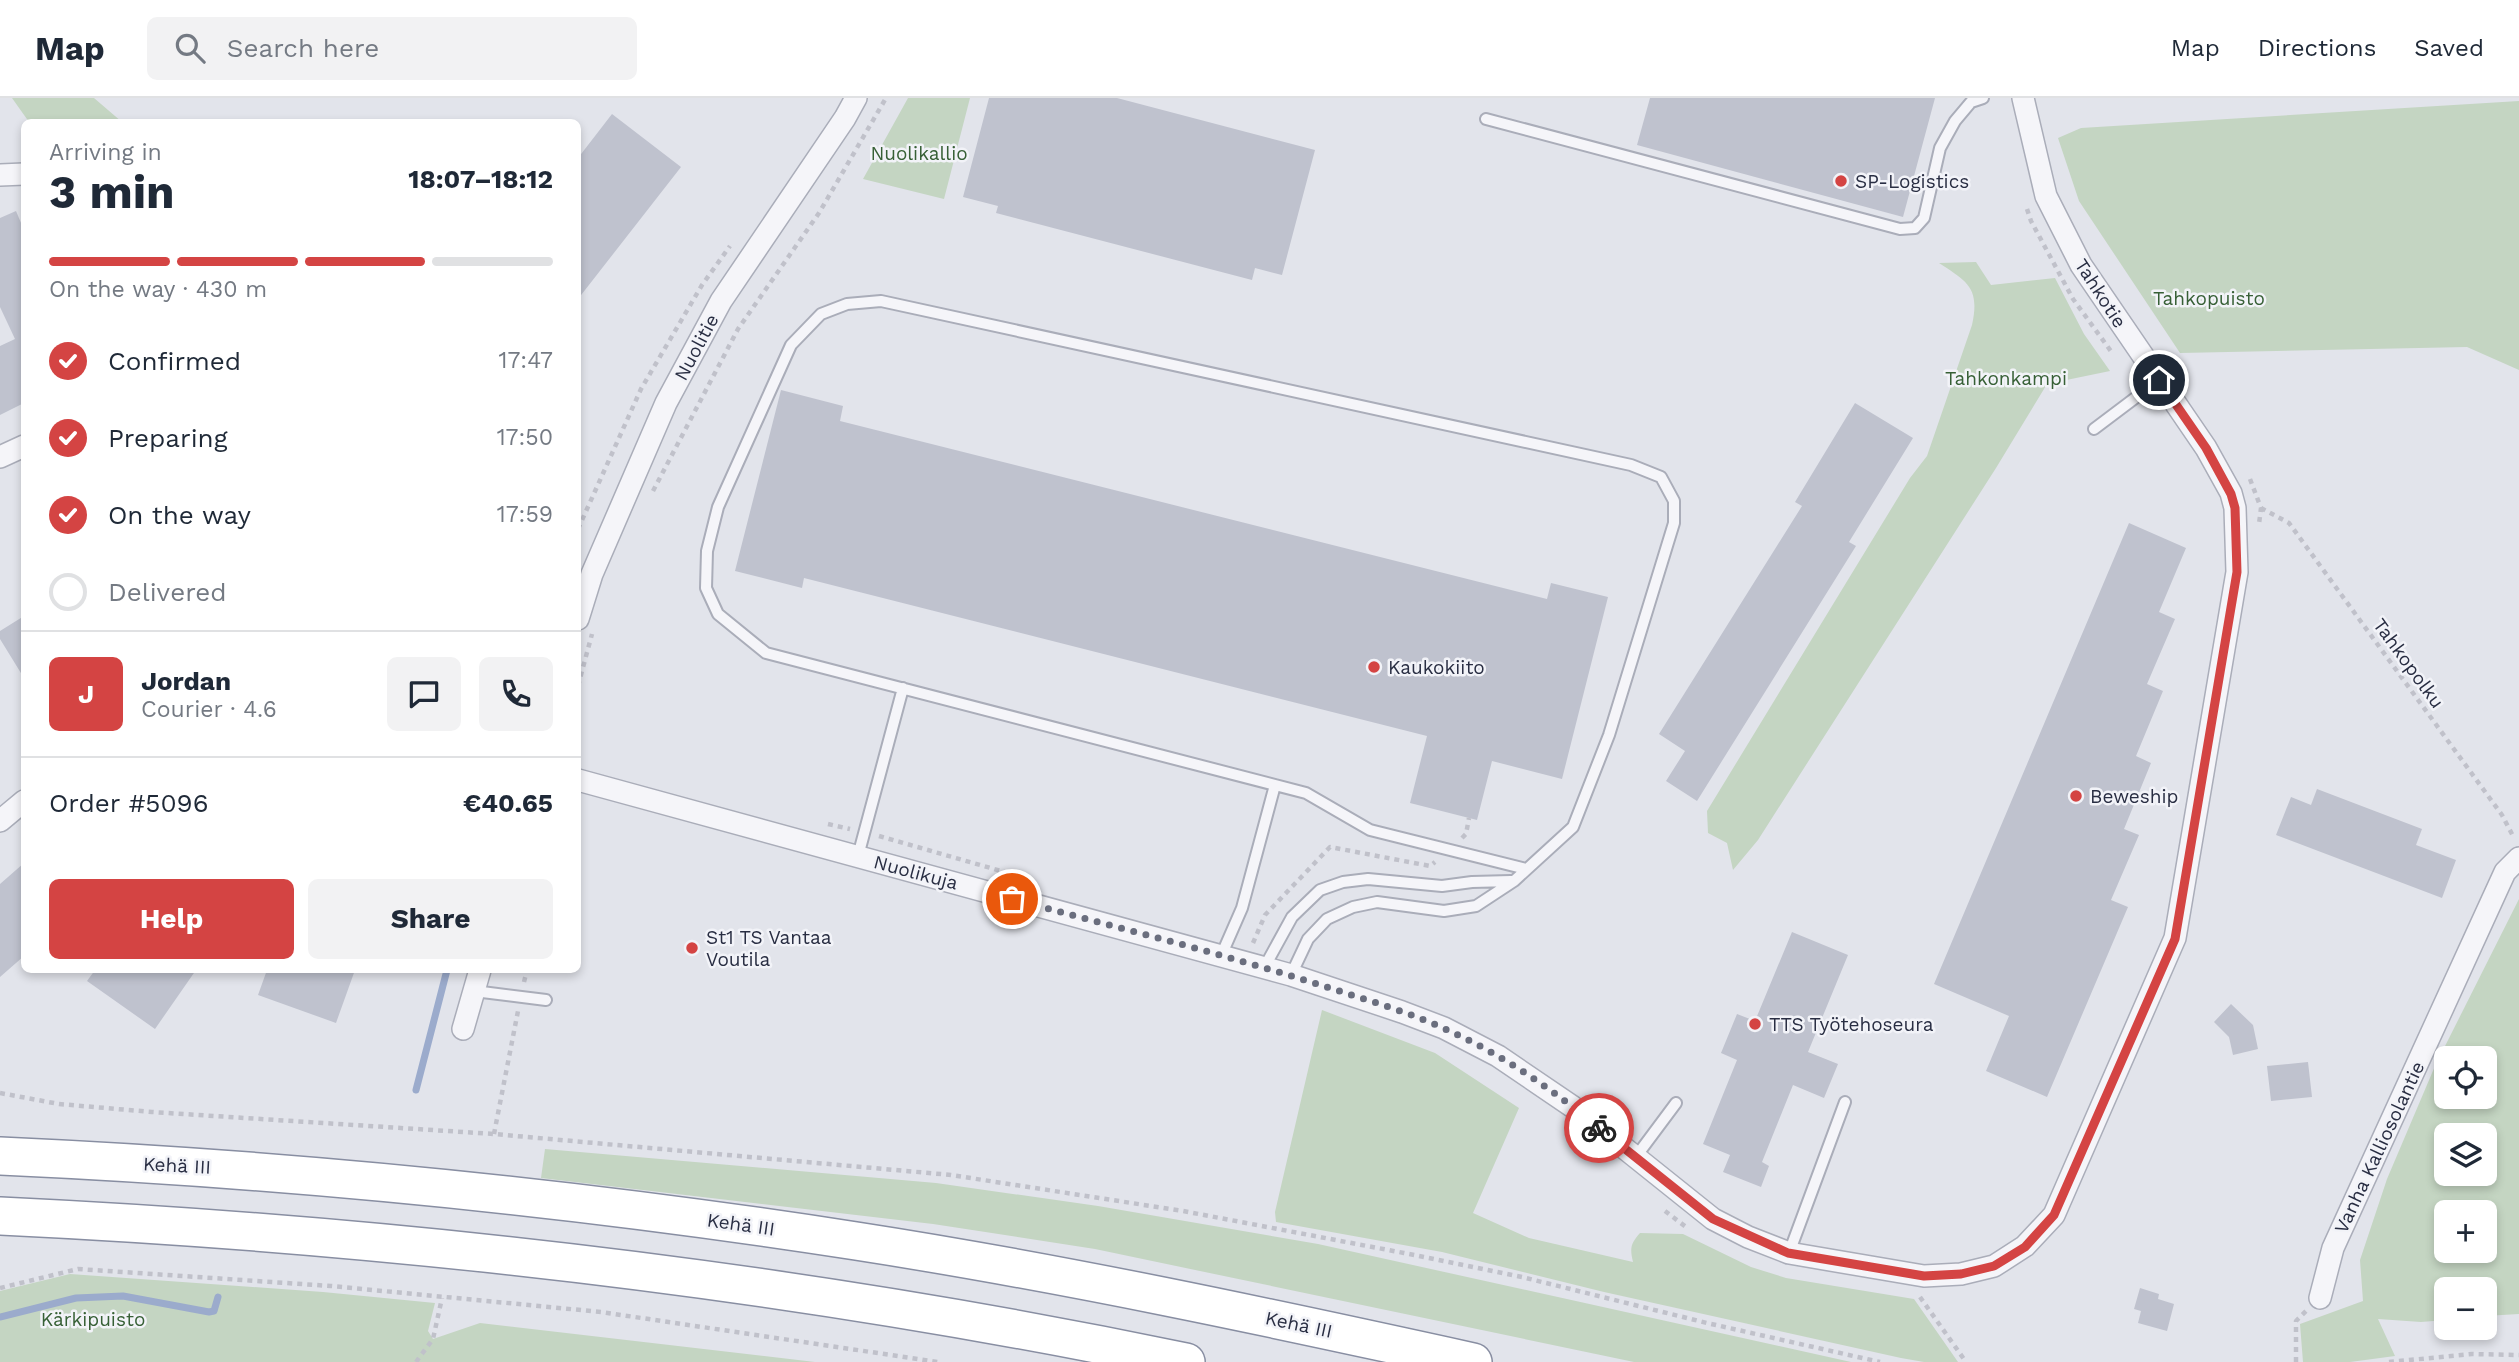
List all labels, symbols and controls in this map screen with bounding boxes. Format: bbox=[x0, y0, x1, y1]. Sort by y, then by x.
search box bbox=[147, 17, 637, 80]
text: Map bbox=[35, 29, 105, 68]
icon: search bbox=[171, 29, 209, 67]
text: Search here bbox=[227, 33, 379, 63]
text: Map bbox=[2171, 34, 2220, 62]
text: Directions bbox=[2258, 34, 2376, 62]
text: Saved bbox=[2414, 34, 2484, 62]
text: Arriving in bbox=[49, 139, 162, 166]
park label: Nuolikallio bbox=[870, 142, 968, 165]
text: 18:07–18:12 bbox=[408, 164, 553, 194]
text: 3 min bbox=[49, 165, 175, 219]
place label: SP-Logistics bbox=[1855, 170, 1969, 193]
marker: SP-Logistics bbox=[1833, 173, 1849, 189]
street label: Tahkotie bbox=[2070, 254, 2131, 332]
text: On the way · 430 m bbox=[49, 276, 267, 303]
park label: Tahkopuisto bbox=[2153, 287, 2265, 310]
street label: Nuolitie bbox=[669, 310, 723, 384]
icon: check bbox=[49, 342, 87, 380]
text: Confirmed bbox=[108, 346, 241, 376]
text: 17:47 bbox=[499, 347, 553, 374]
pin bbox=[2129, 350, 2189, 410]
icon: home bbox=[2140, 361, 2178, 399]
park label: Tahkonkampi bbox=[1945, 367, 2067, 390]
icon: check bbox=[49, 419, 87, 457]
text: Preparing bbox=[108, 423, 228, 453]
text: 17:50 bbox=[497, 424, 553, 451]
icon: check bbox=[49, 496, 87, 534]
text: On the way bbox=[108, 500, 251, 530]
text: 17:59 bbox=[497, 501, 553, 528]
text: Delivered bbox=[108, 577, 227, 607]
street label: Tahkopolku bbox=[2368, 614, 2449, 713]
place label: Kaukokiito bbox=[1388, 656, 1485, 679]
button: chat bbox=[387, 657, 461, 731]
button: phone bbox=[479, 657, 553, 731]
marker: Kaukokiito bbox=[1366, 659, 1382, 675]
text: Jordan bbox=[141, 666, 231, 696]
text: J bbox=[78, 679, 94, 709]
text: Courier · 4.6 bbox=[141, 696, 277, 723]
place label: Beweship bbox=[2090, 785, 2178, 808]
text: Order #5096 bbox=[49, 788, 208, 818]
text: €40.65 bbox=[463, 788, 553, 818]
marker: Beweship bbox=[2068, 788, 2084, 804]
street label: Nuolikuja bbox=[871, 850, 961, 895]
pin bbox=[982, 869, 1042, 929]
button: Help bbox=[49, 879, 294, 959]
button: Share bbox=[308, 879, 553, 959]
icon: bag bbox=[993, 880, 1031, 918]
place label: St1 TS Vantaa Voutila bbox=[706, 926, 832, 971]
marker: St1 TS Vantaa Voutila bbox=[684, 940, 700, 956]
place label: TTS Työtehoseura bbox=[1769, 1013, 1934, 1036]
marker: TTS Työtehoseura bbox=[1747, 1016, 1763, 1032]
map controls bbox=[2434, 1046, 2497, 1340]
button: locate bbox=[2434, 1046, 2497, 1109]
street label: Vanha Kalliosolantie bbox=[2330, 1058, 2429, 1237]
courier bbox=[1564, 1093, 1634, 1163]
icon: bike bbox=[1580, 1109, 1618, 1147]
button: layers bbox=[2434, 1123, 2497, 1186]
street label: Kehä III bbox=[142, 1152, 212, 1179]
button: + bbox=[2434, 1200, 2497, 1263]
street label: Kehä III bbox=[706, 1208, 776, 1241]
button: − bbox=[2434, 1277, 2497, 1340]
street label: Kehä III bbox=[1263, 1306, 1335, 1343]
park label: Kärkipuisto bbox=[41, 1308, 145, 1331]

